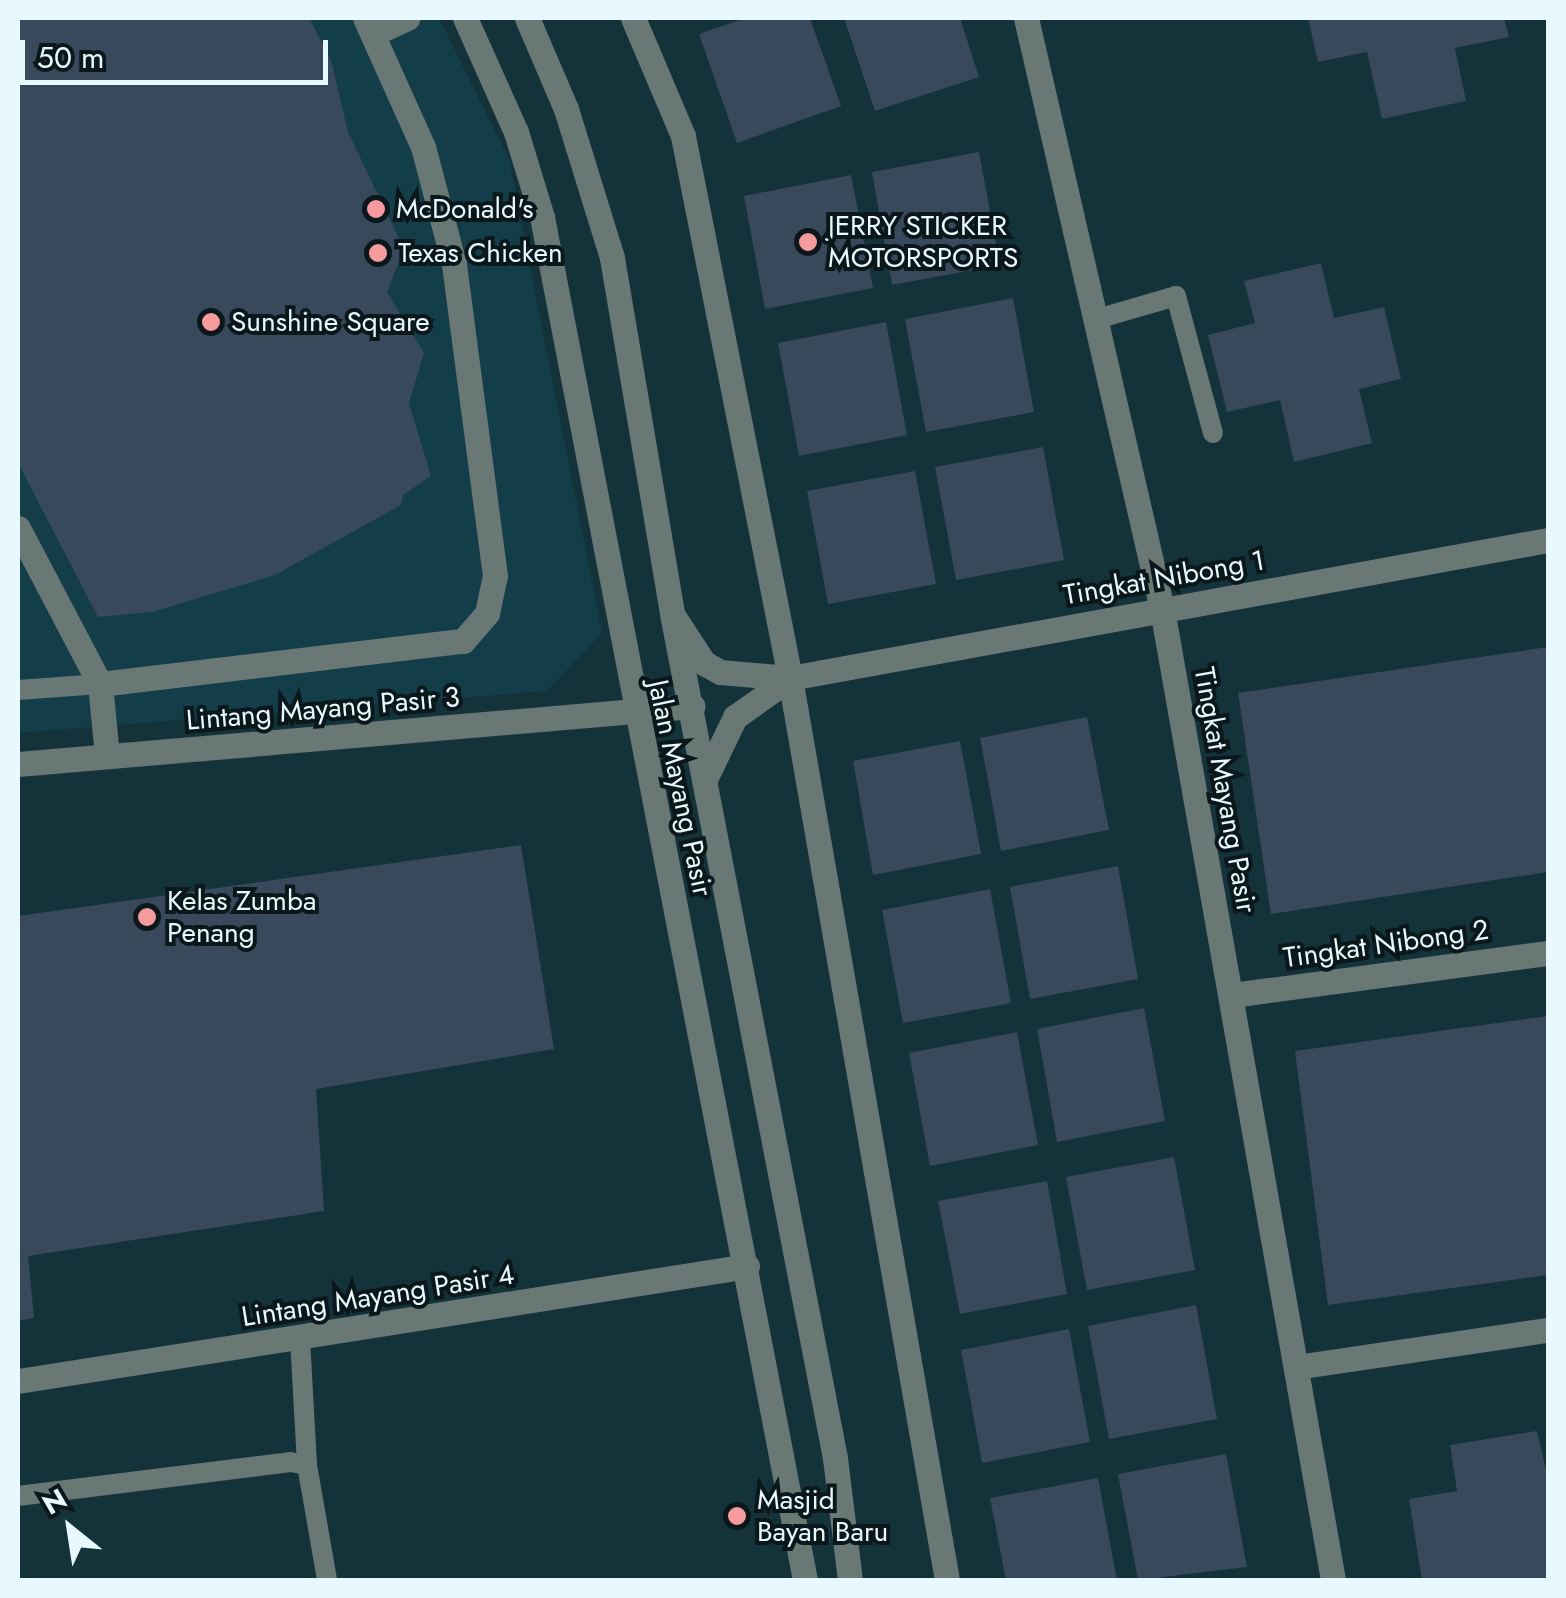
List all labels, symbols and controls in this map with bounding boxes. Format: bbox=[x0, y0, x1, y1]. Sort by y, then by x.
scale bar bbox=[25, 20, 332, 82]
text: 50 m bbox=[37, 36, 104, 79]
place label: McDonald's bbox=[396, 192, 533, 226]
marker: McDonald's bbox=[365, 198, 387, 220]
place label: JERRY STICKER MOTORSPORTS bbox=[828, 209, 1018, 275]
marker: JERRY STICKER MOTORSPORTS bbox=[797, 231, 819, 253]
place label: Texas Chicken bbox=[398, 236, 563, 270]
marker: Texas Chicken bbox=[367, 242, 389, 264]
place label: Sunshine Square bbox=[231, 305, 430, 339]
marker: Sunshine Square bbox=[200, 311, 222, 333]
street label: Tingkat Nibong 1 bbox=[1061, 544, 1267, 612]
street label: Tingkat Mayang Pasir bbox=[1187, 665, 1263, 915]
street label: Jalan Mayang Pasir bbox=[641, 677, 719, 899]
street label: Lintang Mayang Pasir 3 bbox=[185, 680, 461, 738]
place label: Kelas Zumba Penang bbox=[167, 884, 316, 950]
marker: Kelas Zumba Penang bbox=[136, 906, 158, 928]
street label: Tingkat Nibong 2 bbox=[1281, 913, 1491, 975]
street label: Lintang Mayang Pasir 4 bbox=[239, 1258, 517, 1334]
north arrow bbox=[20, 1478, 120, 1578]
text: N bbox=[35, 1478, 75, 1525]
place label: Masjid Bayan Baru bbox=[757, 1483, 888, 1549]
marker: Masjid Bayan Baru bbox=[726, 1505, 748, 1527]

